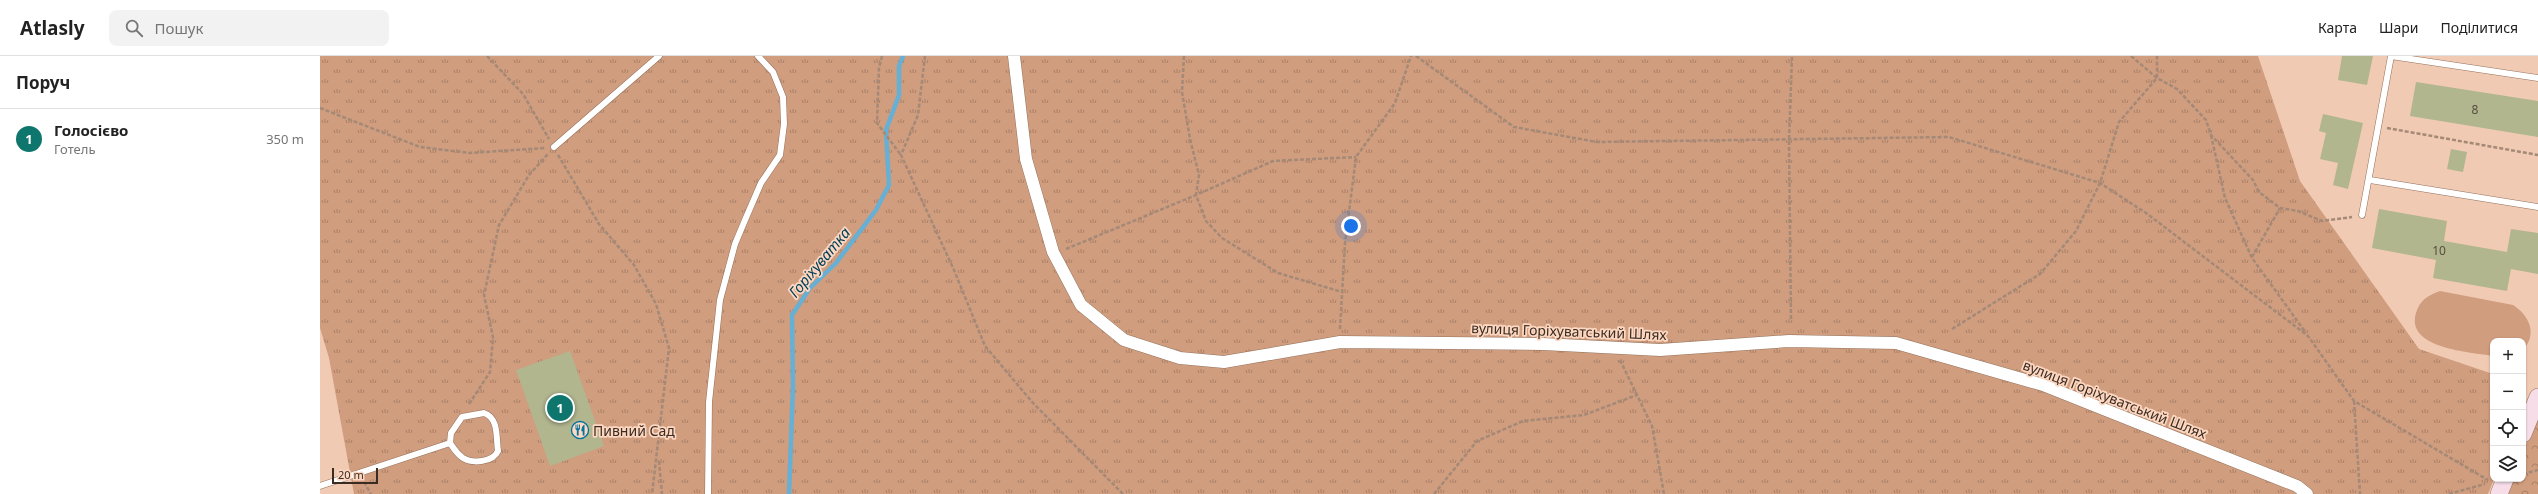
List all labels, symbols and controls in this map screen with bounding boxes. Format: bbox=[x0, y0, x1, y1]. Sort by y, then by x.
search box bbox=[109, 10, 389, 46]
text: Atlasly bbox=[20, 15, 85, 41]
icon: search bbox=[123, 17, 145, 39]
text: Пошук bbox=[155, 18, 203, 38]
text: Карта bbox=[2318, 18, 2357, 37]
text: Шари bbox=[2379, 18, 2418, 37]
text: Поділитися bbox=[2440, 18, 2518, 37]
text: Поруч bbox=[16, 71, 70, 94]
house number: 8 bbox=[2472, 101, 2479, 118]
text: Голосієво bbox=[54, 120, 128, 140]
text: 1 bbox=[25, 130, 33, 148]
text: 350 m bbox=[266, 130, 304, 148]
text: Готель bbox=[54, 140, 95, 158]
your location bbox=[1341, 216, 1361, 236]
water label: Горіхуватка bbox=[784, 222, 854, 301]
house number: 10 bbox=[2432, 242, 2446, 259]
street label: вулиця Горіхуватський Шлях bbox=[1471, 318, 1668, 344]
map controls bbox=[2490, 338, 2526, 482]
button: + bbox=[2490, 338, 2526, 374]
street label: вулиця Горіхуватський Шлях bbox=[2020, 355, 2210, 443]
button: − bbox=[2490, 374, 2526, 410]
pin: 1 bbox=[547, 393, 573, 423]
button: locate bbox=[2490, 410, 2526, 446]
restaurant icon: Пивний Сад bbox=[570, 420, 590, 440]
place label: Пивний Сад bbox=[593, 421, 675, 440]
button: layers bbox=[2490, 446, 2526, 482]
scale bar bbox=[332, 466, 378, 485]
text: 20 m bbox=[338, 467, 364, 482]

